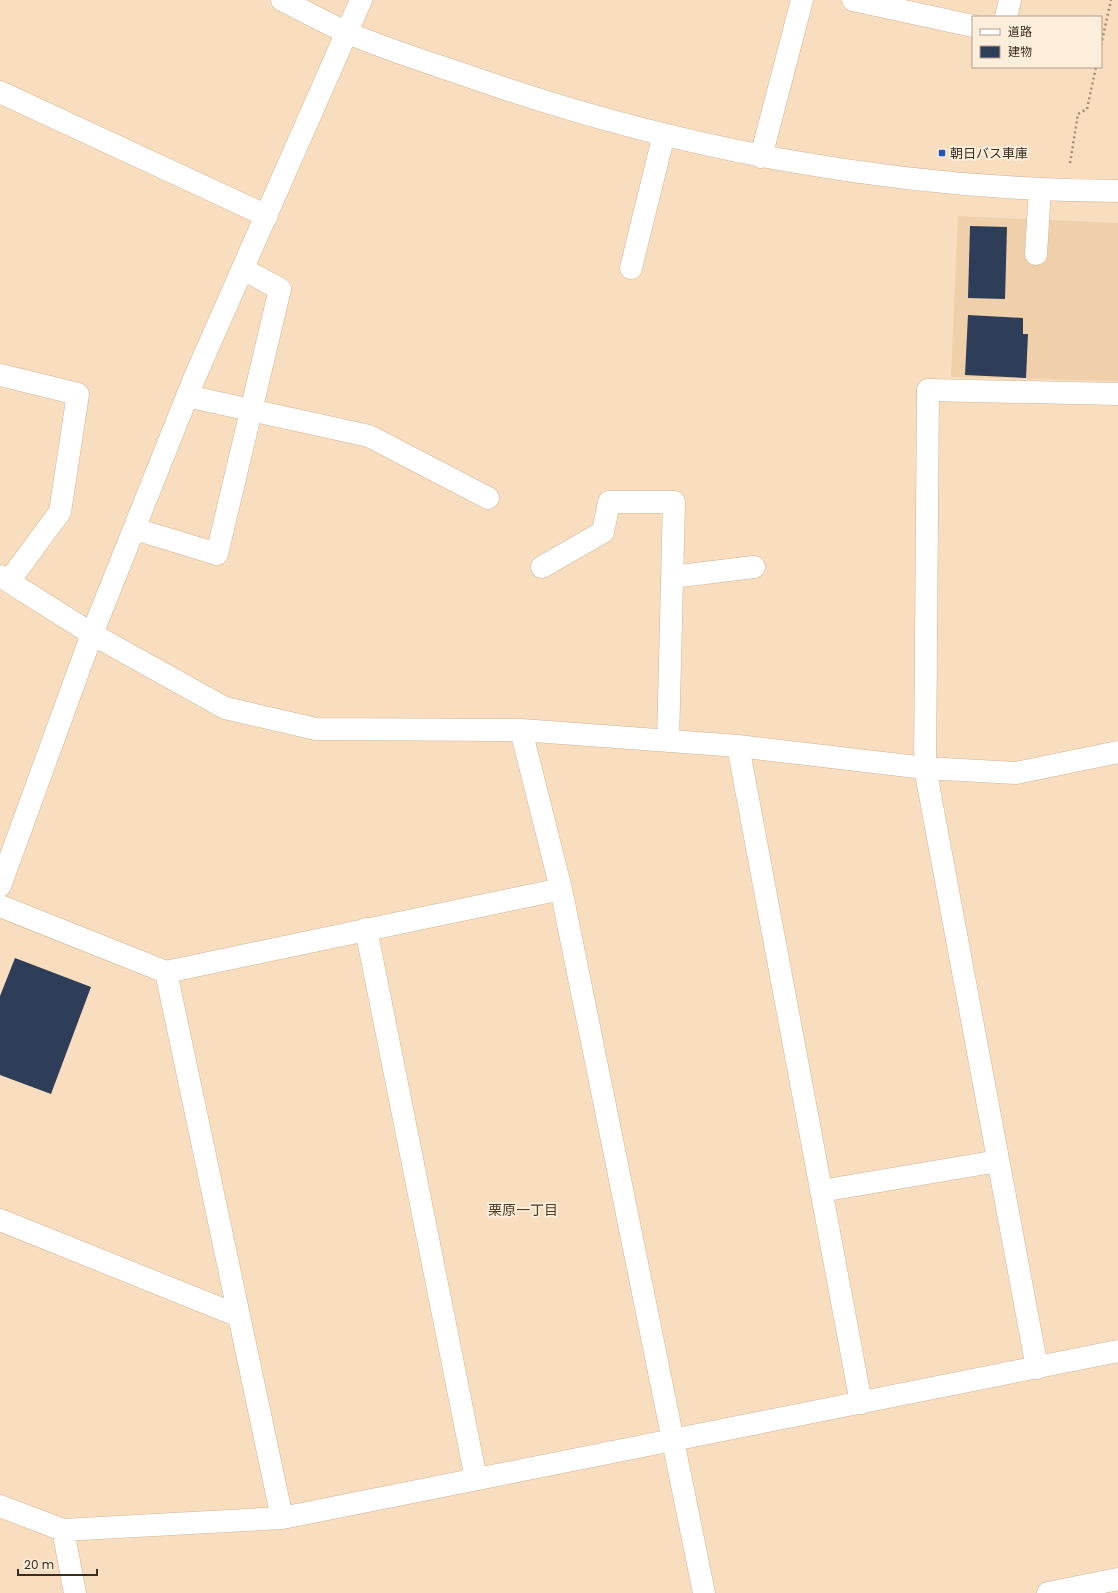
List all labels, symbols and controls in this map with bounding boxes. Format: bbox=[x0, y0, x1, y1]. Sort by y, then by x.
legend bbox=[972, 16, 1102, 68]
text: 道路 bbox=[1008, 23, 1032, 40]
text: 建物 bbox=[1008, 43, 1032, 60]
place label: 朝日バス車庫 bbox=[950, 144, 1028, 163]
marker: 朝日バス車庫 bbox=[937, 148, 947, 158]
district label: 栗原一丁目 bbox=[488, 1200, 558, 1220]
scale bar bbox=[18, 1551, 97, 1577]
text: 20 m bbox=[24, 1556, 54, 1573]

